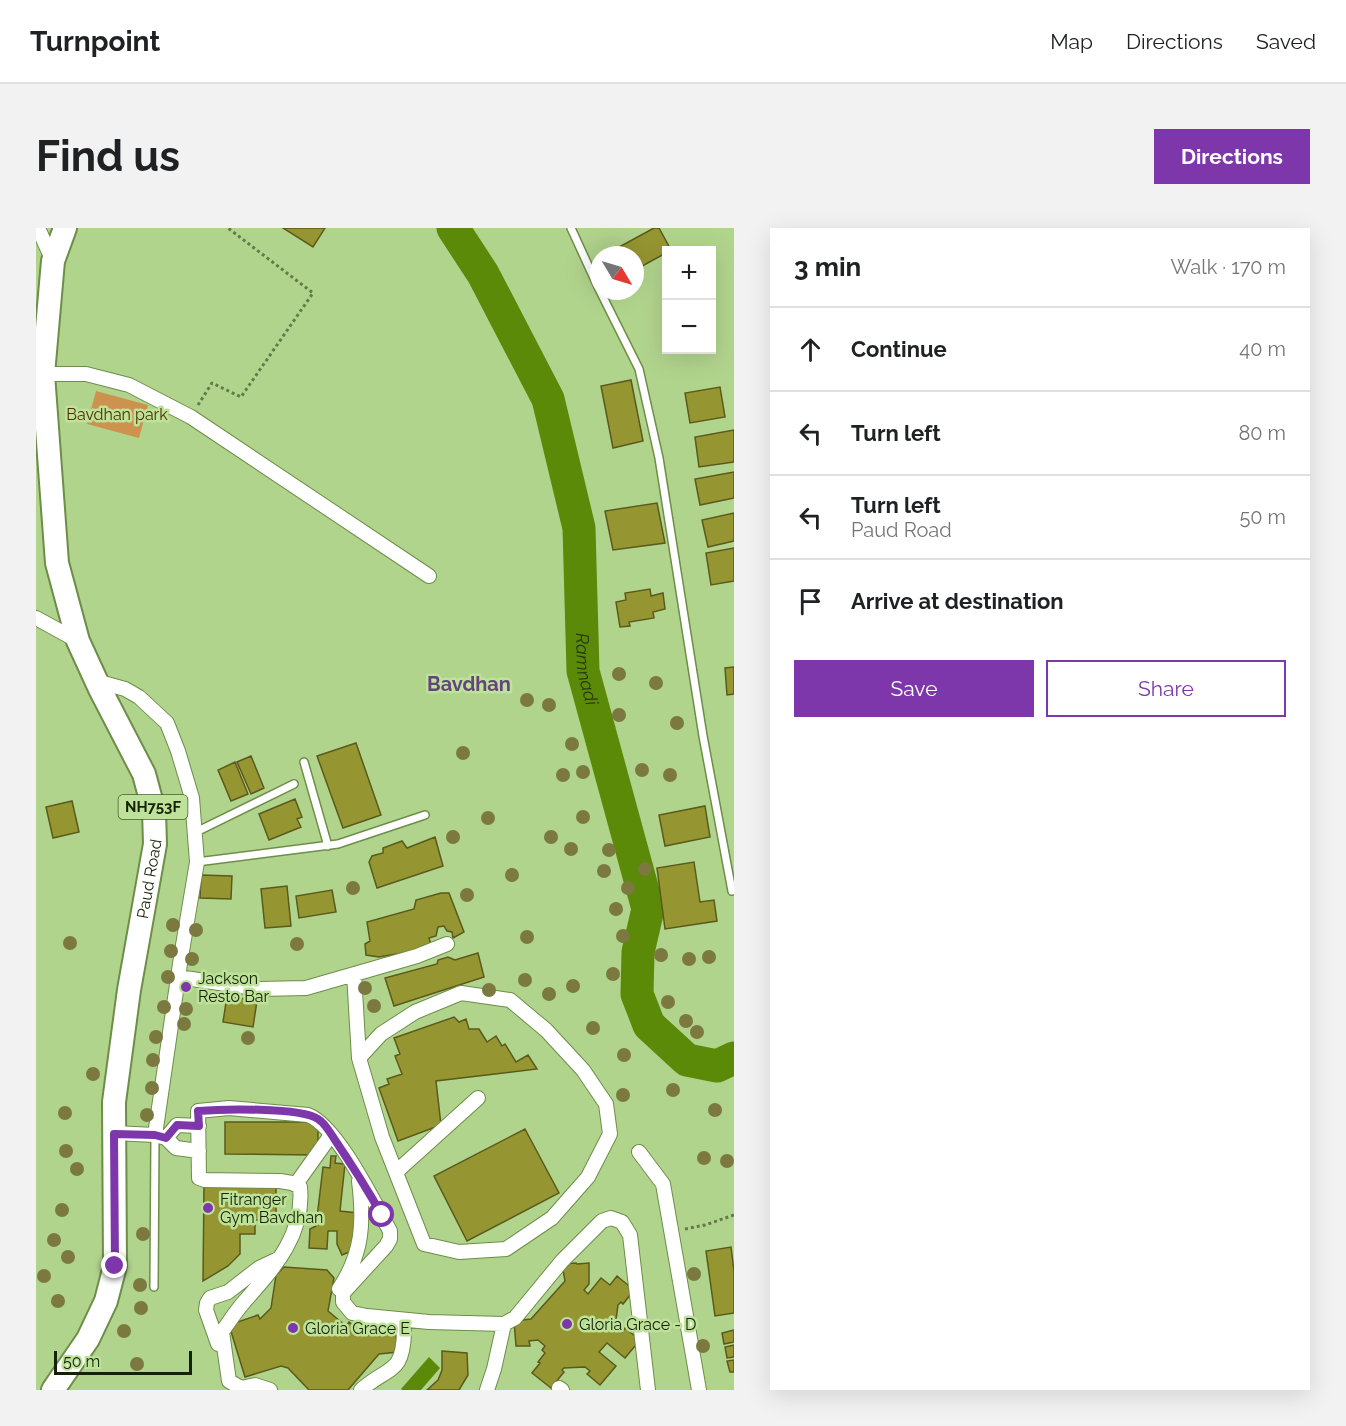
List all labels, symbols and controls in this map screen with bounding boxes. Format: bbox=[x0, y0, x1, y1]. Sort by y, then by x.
text: Turnpoint bbox=[30, 25, 160, 58]
text: Map bbox=[1050, 29, 1093, 54]
text: Directions bbox=[1126, 29, 1223, 54]
text: Saved bbox=[1256, 29, 1316, 54]
button: Directions bbox=[1154, 129, 1310, 184]
text: Find us bbox=[36, 132, 180, 181]
north arrow bbox=[590, 246, 644, 300]
map controls bbox=[662, 246, 716, 354]
button: + bbox=[662, 246, 716, 300]
text: 3 min bbox=[794, 252, 861, 282]
text: Walk · 170 m bbox=[1170, 255, 1286, 279]
button: − bbox=[662, 300, 716, 354]
icon: ahead bbox=[794, 333, 827, 366]
text: Continue bbox=[851, 336, 947, 362]
text: 40 m bbox=[1239, 337, 1286, 361]
park label: Bavdhan park bbox=[66, 405, 168, 424]
icon: left bbox=[794, 417, 827, 450]
text: Turn left bbox=[851, 420, 941, 446]
text: 80 m bbox=[1238, 421, 1286, 445]
text: Turn left bbox=[851, 492, 941, 518]
icon: left bbox=[794, 501, 827, 534]
text: 50 m bbox=[1239, 505, 1286, 529]
text: Paud Road bbox=[851, 518, 952, 542]
icon: arrive bbox=[794, 585, 827, 618]
text: Arrive at destination bbox=[851, 588, 1064, 614]
water label: Ramnadi bbox=[572, 633, 603, 709]
button: Save bbox=[794, 660, 1034, 717]
button: Share bbox=[1046, 660, 1286, 717]
district label: Bavdhan bbox=[427, 672, 511, 696]
road number: NH753F bbox=[118, 795, 188, 819]
street label: Paud Road bbox=[133, 838, 166, 920]
place label: Jackson Resto Bar bbox=[198, 969, 270, 1006]
marker: Jackson Resto Bar bbox=[179, 980, 193, 994]
place label: Fitranger Gym Bavdhan bbox=[220, 1190, 323, 1227]
marker: Fitranger Gym Bavdhan bbox=[201, 1201, 215, 1215]
route start bbox=[368, 1201, 394, 1227]
route end bbox=[101, 1252, 127, 1278]
place label: Gloria Grace - D bbox=[579, 1315, 696, 1334]
marker: Gloria Grace - D bbox=[560, 1317, 574, 1331]
place label: Gloria Grace E bbox=[305, 1319, 410, 1338]
marker: Gloria Grace E bbox=[286, 1321, 300, 1335]
scale bar bbox=[54, 1348, 192, 1376]
text: 50 m bbox=[63, 1352, 100, 1371]

